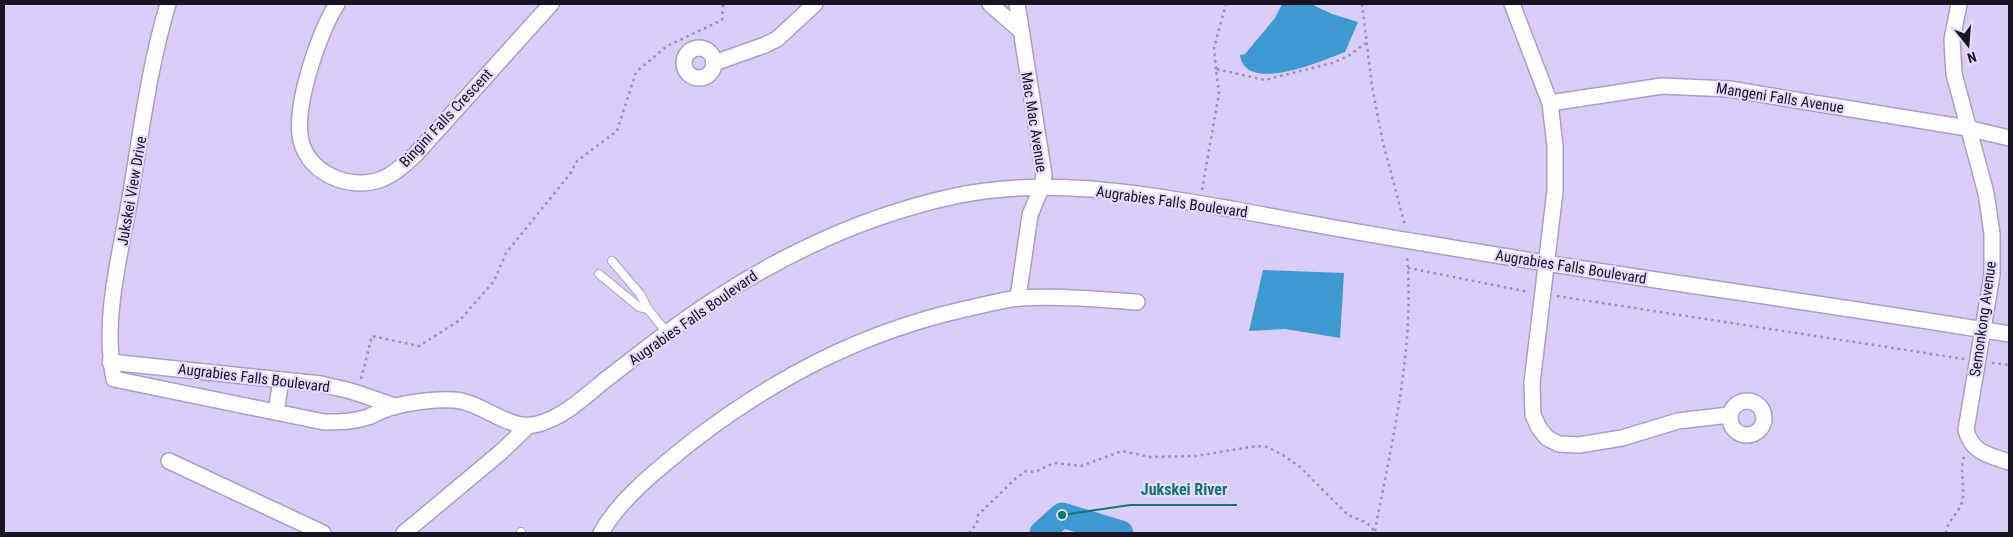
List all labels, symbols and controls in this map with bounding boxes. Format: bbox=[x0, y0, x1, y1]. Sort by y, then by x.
north arrow bbox=[1943, 20, 1993, 70]
text: N bbox=[1965, 49, 1978, 66]
street label: Bingini Falls Crescent bbox=[396, 65, 496, 171]
street label: Mac Mac Avenue bbox=[1017, 71, 1051, 173]
street label: Mangeni Falls Avenue bbox=[1715, 79, 1845, 117]
street label: Jukskei View Drive bbox=[114, 135, 150, 247]
street label: Augrabies Falls Boulevard bbox=[1095, 182, 1249, 222]
street label: Augrabies Falls Boulevard bbox=[1494, 246, 1648, 288]
street label: Semonkong Avenue bbox=[1966, 260, 2000, 378]
street label: Augrabies Falls Boulevard bbox=[625, 267, 761, 369]
street label: Augrabies Falls Boulevard bbox=[177, 360, 331, 396]
callout: Jukskei River bbox=[1130, 474, 1237, 505]
text: Jukskei River bbox=[1141, 480, 1227, 499]

